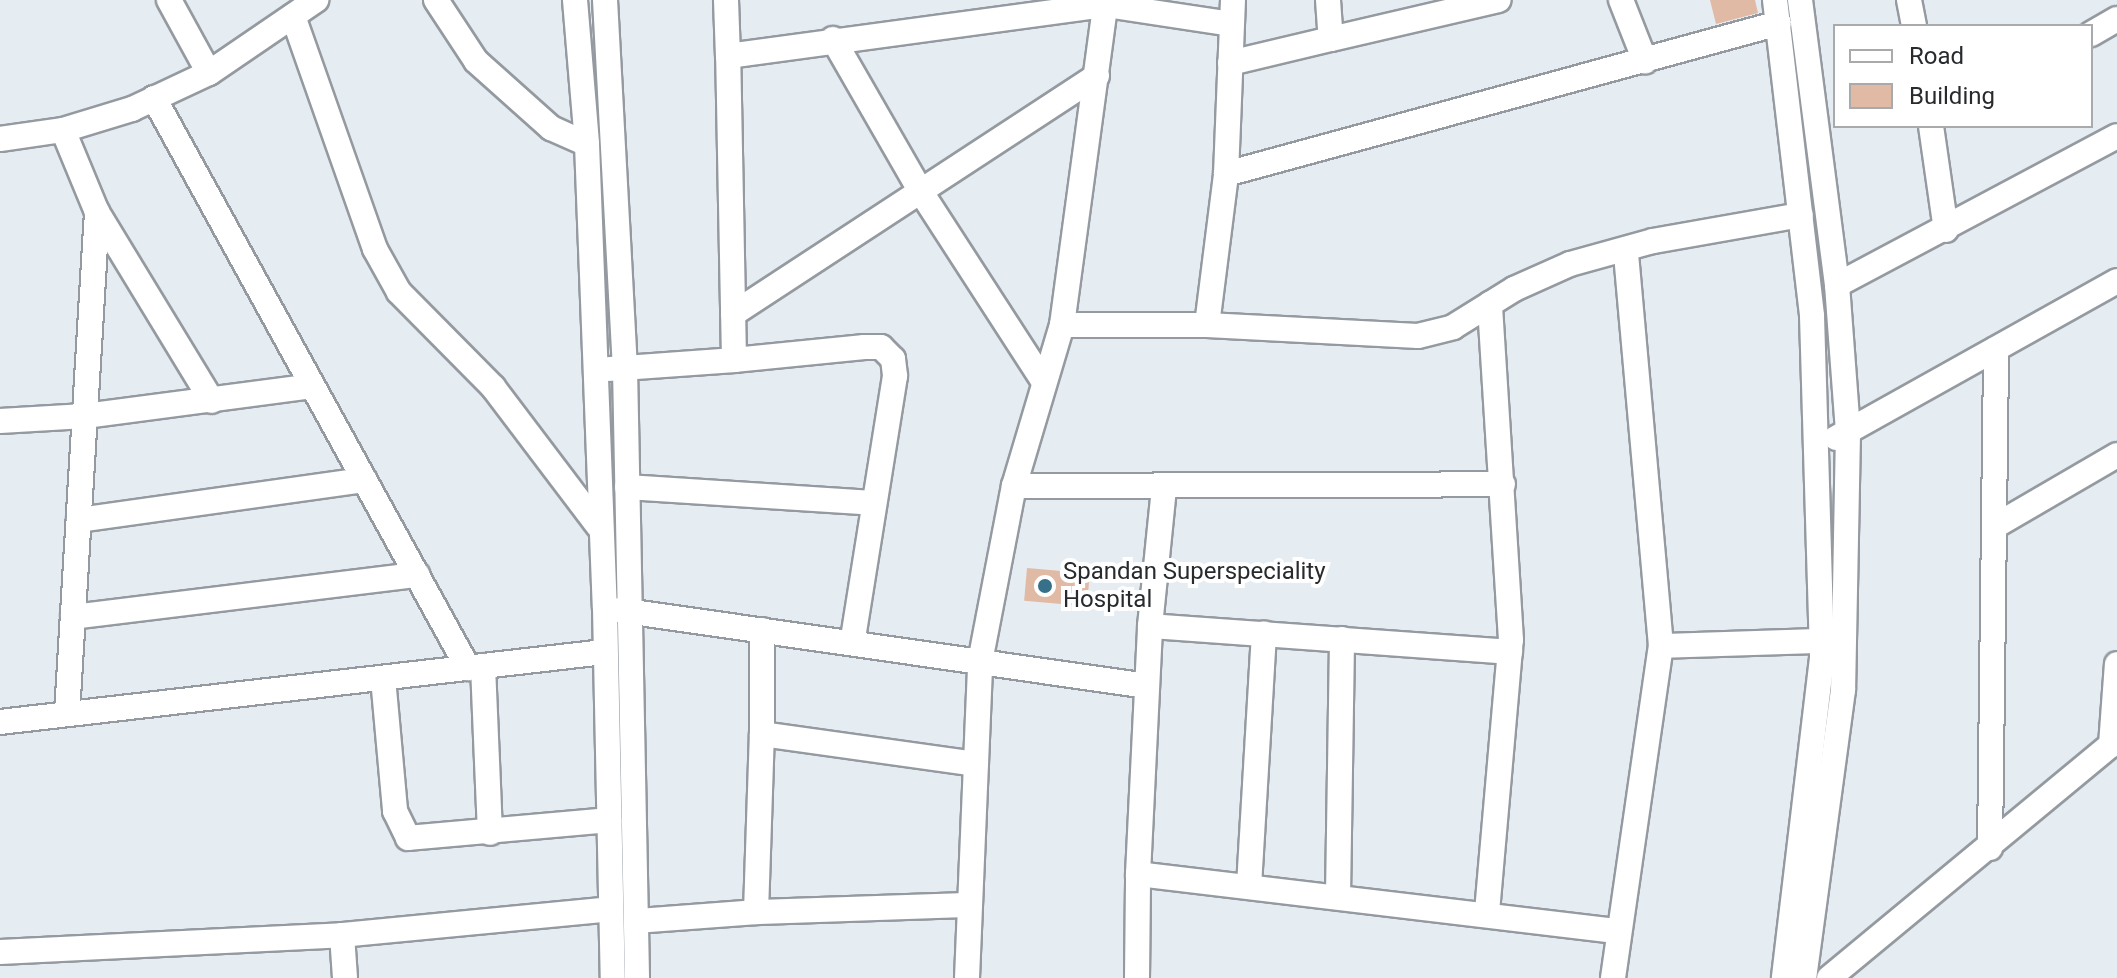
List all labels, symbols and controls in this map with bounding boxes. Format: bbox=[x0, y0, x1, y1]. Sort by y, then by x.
legend bbox=[1833, 24, 2093, 128]
text: Road bbox=[1909, 42, 1964, 70]
text: Building bbox=[1909, 82, 1995, 110]
place label: Spandan Superspeciality Hospital bbox=[1063, 558, 1326, 614]
marker: Spandan Superspeciality Hospital bbox=[1034, 575, 1056, 597]

